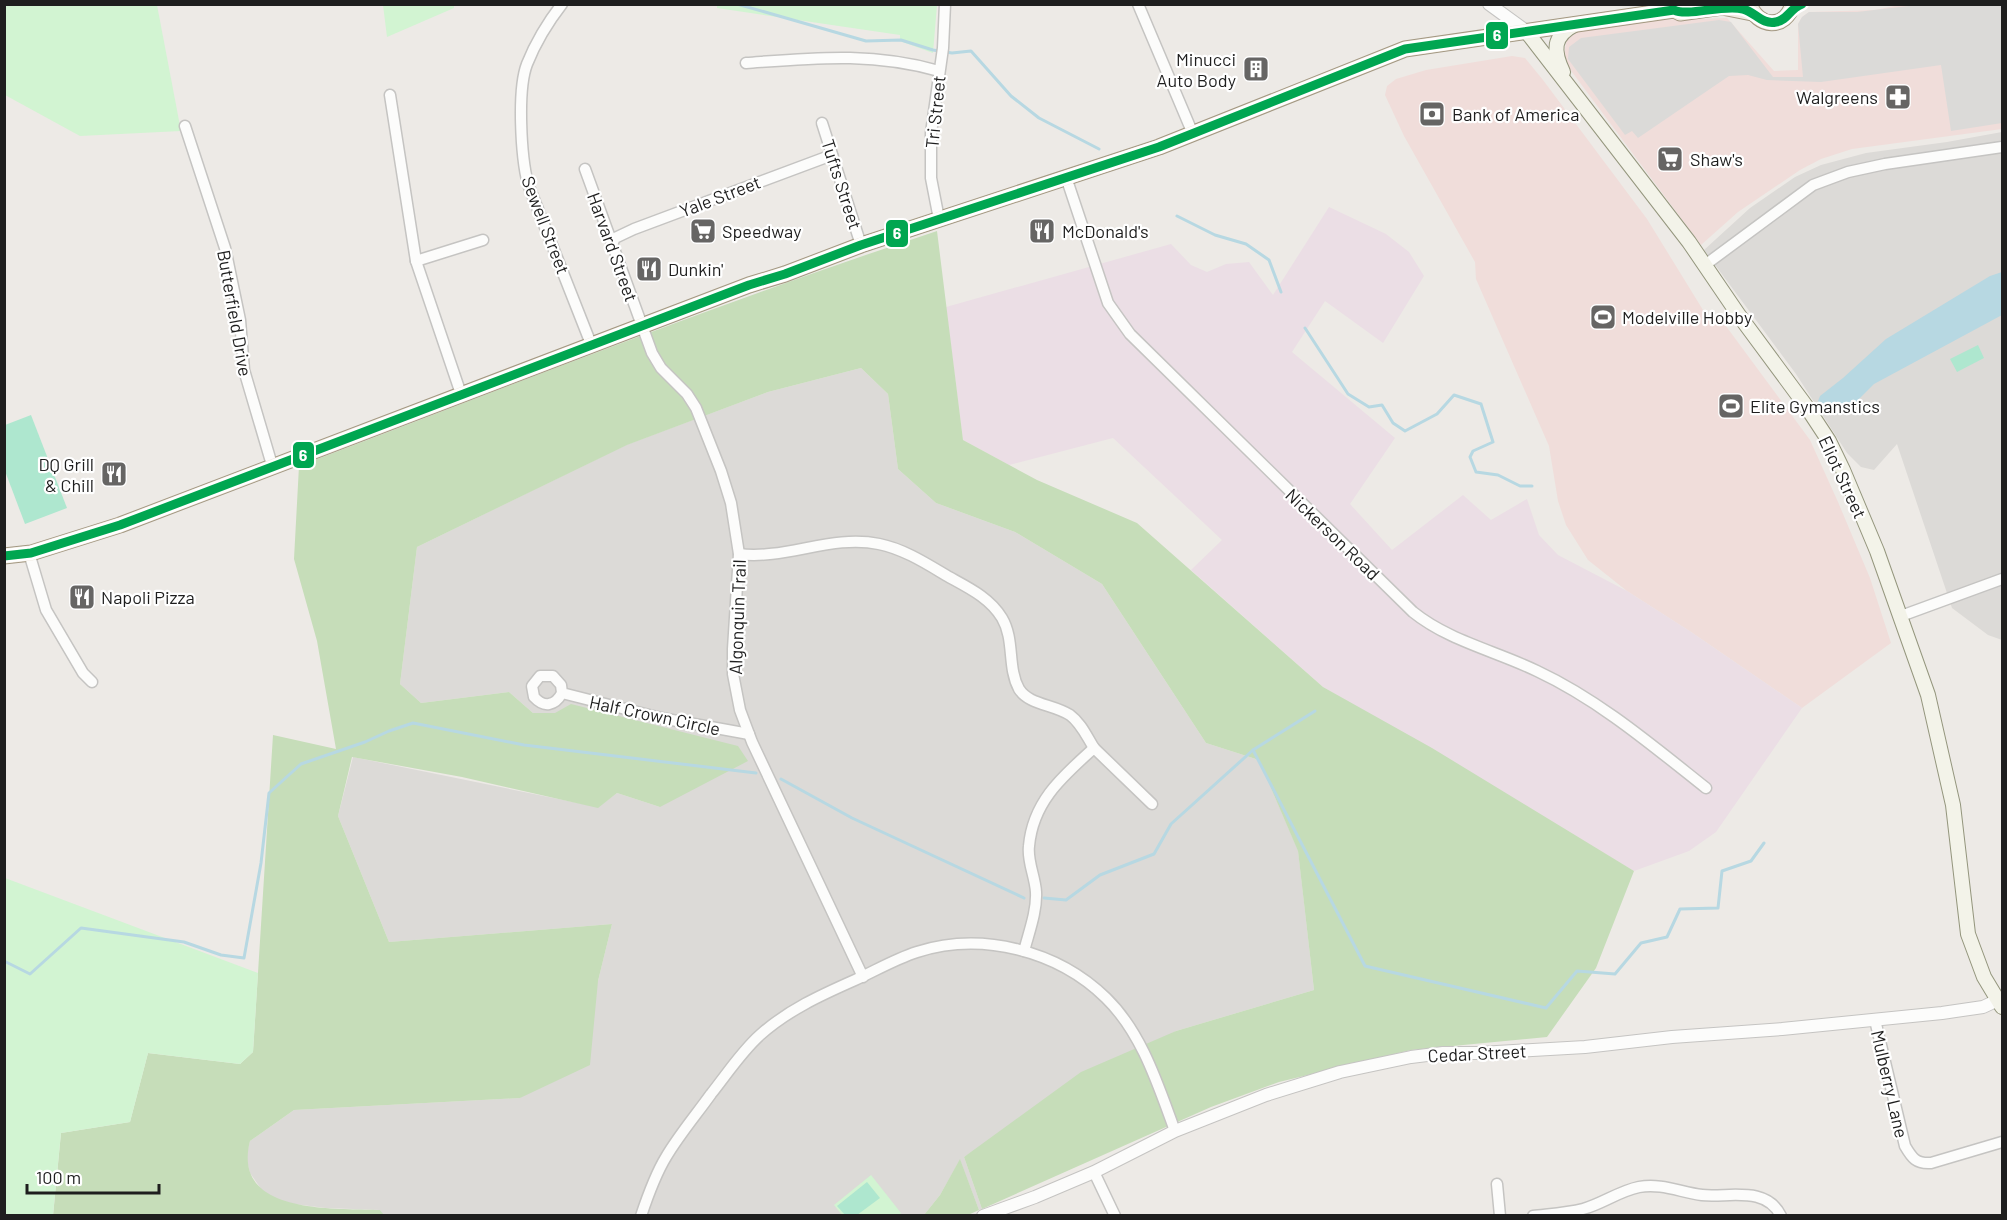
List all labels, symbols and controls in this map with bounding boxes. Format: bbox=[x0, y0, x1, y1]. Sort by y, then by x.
line badge: 6 bbox=[1485, 21, 1509, 50]
text: 6 bbox=[1493, 25, 1502, 44]
place label: Minucci Auto Body bbox=[1157, 48, 1236, 91]
building icon: Minucci Auto Body bbox=[1241, 54, 1271, 84]
street label: Tri Street bbox=[920, 74, 950, 150]
pharmacy icon: Walgreens bbox=[1883, 82, 1913, 112]
place label: Walgreens bbox=[1796, 86, 1878, 108]
bank icon: Bank of America bbox=[1417, 99, 1447, 129]
place label: Bank of America bbox=[1452, 103, 1579, 125]
street label: Tufts Street bbox=[817, 136, 867, 232]
supermarket icon: Shaw's bbox=[1655, 144, 1685, 174]
place label: Shaw's bbox=[1690, 148, 1743, 170]
street label: Yale Street bbox=[676, 170, 764, 222]
street label: Sewell Street bbox=[517, 173, 575, 277]
street label: Harvard Street bbox=[583, 189, 643, 305]
supermarket icon: Speedway bbox=[688, 216, 718, 246]
restaurant icon: McDonald's bbox=[1027, 216, 1057, 246]
line badge: 6 bbox=[885, 219, 909, 248]
place label: Speedway bbox=[722, 220, 802, 242]
place label: McDonald's bbox=[1062, 220, 1149, 242]
text: 6 bbox=[893, 223, 902, 242]
street label: Butterfield Drive bbox=[213, 248, 257, 378]
restaurant icon: Dunkin' bbox=[634, 254, 664, 284]
place label: Dunkin' bbox=[668, 258, 723, 280]
sports icon: Modelville Hobby bbox=[1588, 302, 1618, 332]
place label: Modelville Hobby bbox=[1622, 306, 1752, 328]
sports icon: Elite Gymanstics bbox=[1716, 391, 1746, 421]
place label: Elite Gymanstics bbox=[1750, 395, 1880, 417]
street label: Eliot Street bbox=[1814, 432, 1872, 522]
line badge: 6 bbox=[292, 441, 315, 469]
text: 6 bbox=[299, 445, 308, 464]
place label: DQ Grill & Chill bbox=[38, 453, 94, 496]
restaurant icon: DQ Grill & Chill bbox=[99, 459, 129, 489]
street label: Nickerson Road bbox=[1281, 484, 1385, 584]
street label: Algonquin Trail bbox=[724, 559, 750, 675]
restaurant icon: Napoli Pizza bbox=[67, 582, 97, 612]
place label: Napoli Pizza bbox=[101, 586, 195, 608]
street label: Half Crown Circle bbox=[588, 690, 722, 740]
street label: Mulberry Lane bbox=[1867, 1028, 1913, 1140]
street label: Cedar Street bbox=[1427, 1039, 1527, 1067]
scale bar bbox=[27, 1157, 159, 1195]
text: 100 m bbox=[36, 1166, 81, 1188]

